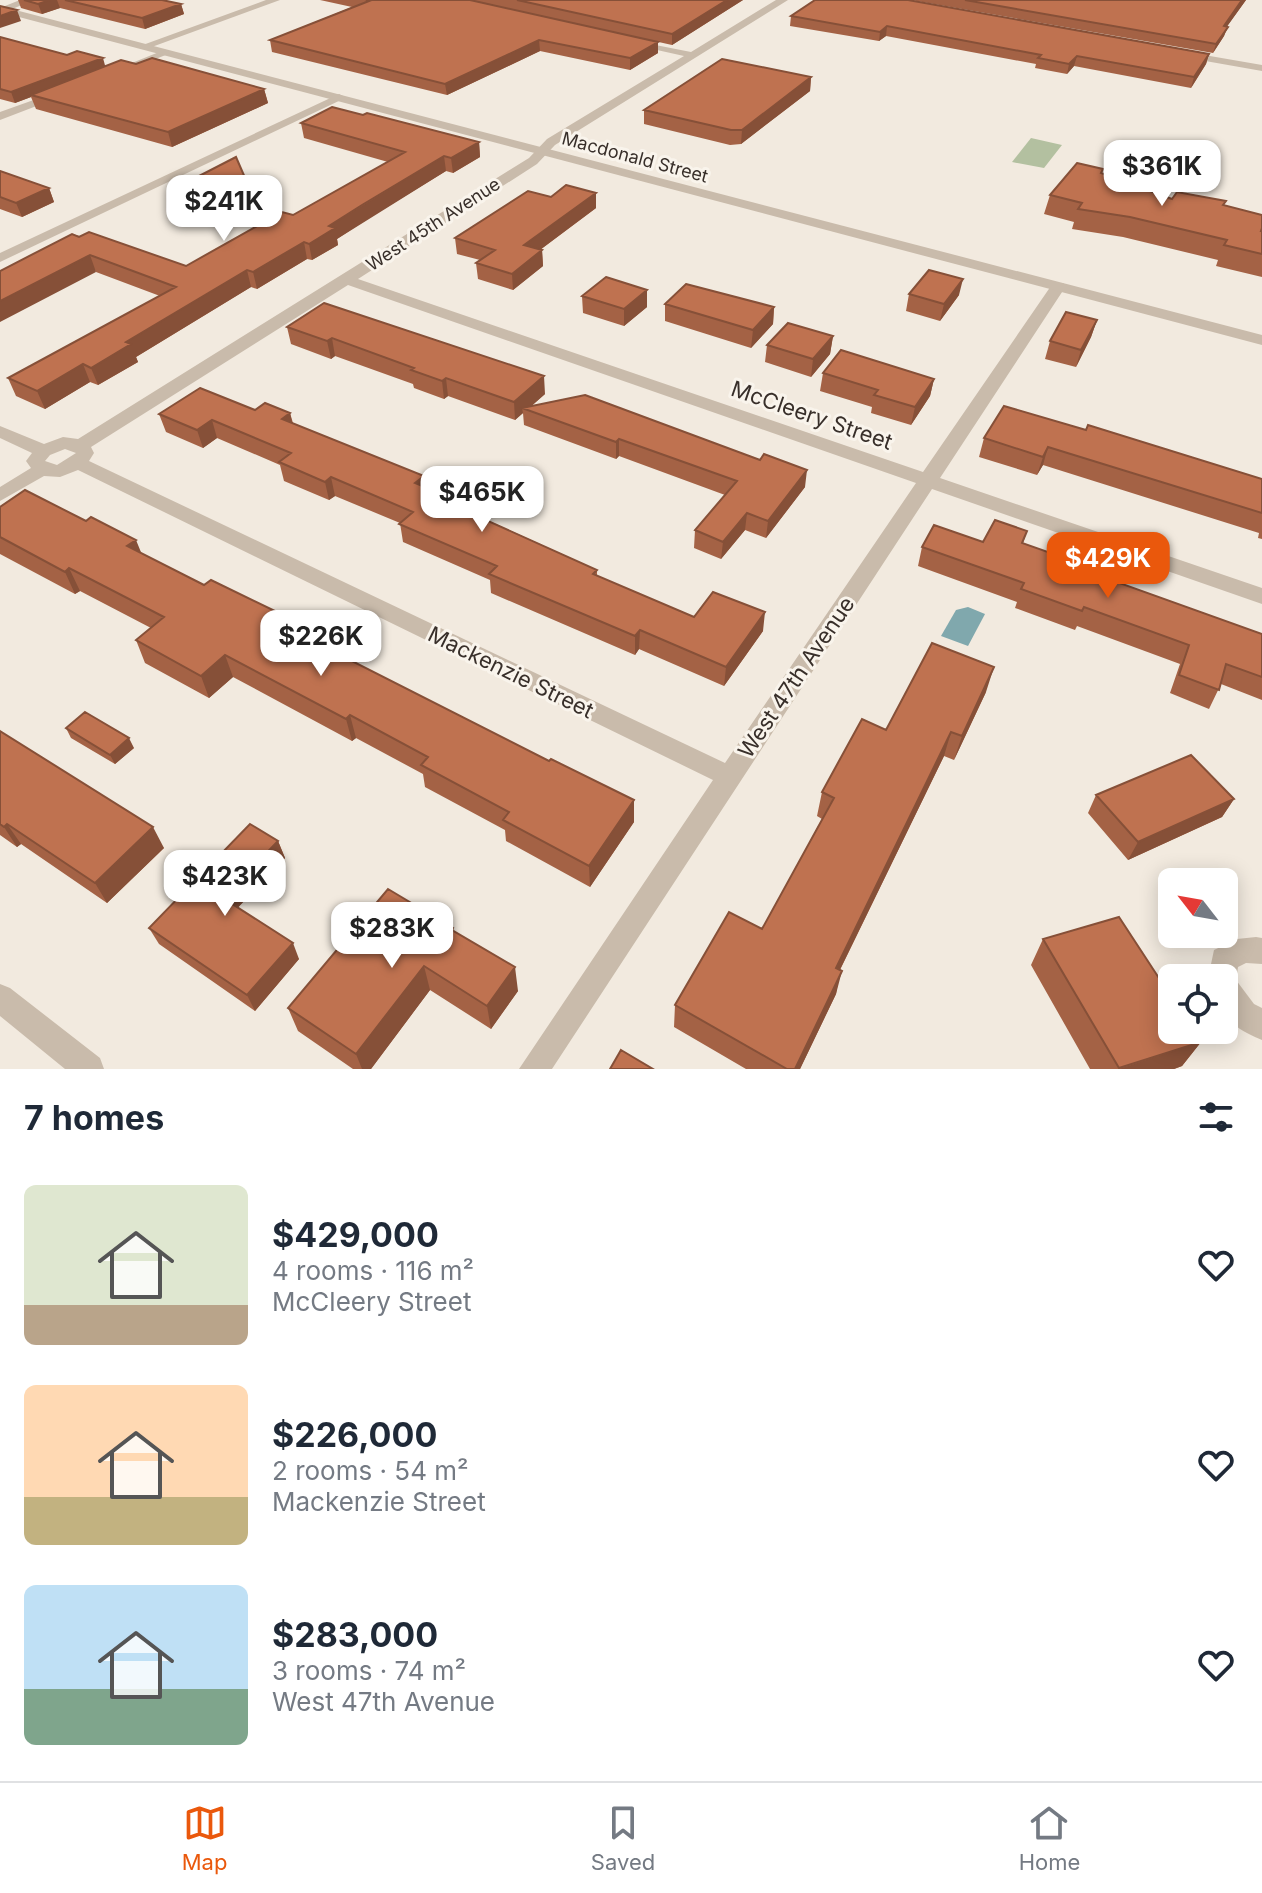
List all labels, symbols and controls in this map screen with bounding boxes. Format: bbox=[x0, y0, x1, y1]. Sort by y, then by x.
street label: Macdonald Street bbox=[560, 127, 710, 187]
pin: $361K bbox=[1106, 140, 1218, 208]
text: $361K bbox=[1122, 150, 1202, 181]
street label: West 45th Avenue bbox=[362, 173, 504, 275]
pin: $241K bbox=[168, 175, 280, 243]
text: $241K bbox=[184, 185, 264, 216]
street label: McCleery Street bbox=[728, 375, 896, 455]
pin: $465K bbox=[426, 466, 538, 534]
text: $465K bbox=[439, 476, 525, 507]
pin: $429K bbox=[1052, 532, 1164, 600]
text: $429K bbox=[1065, 542, 1151, 573]
street label: West 47th Avenue bbox=[732, 592, 860, 762]
pin: $226K bbox=[265, 610, 377, 678]
text: $226K bbox=[278, 620, 364, 651]
street label: Mackenzie Street bbox=[424, 621, 598, 723]
pin: $423K bbox=[169, 850, 281, 918]
text: $423K bbox=[182, 860, 268, 891]
north arrow bbox=[1158, 868, 1238, 948]
map controls bbox=[1158, 868, 1238, 1044]
pin: $283K bbox=[336, 902, 448, 970]
text: $283K bbox=[349, 912, 435, 943]
button: locate bbox=[1158, 964, 1238, 1044]
icon: filters bbox=[1194, 1095, 1238, 1139]
text: 7 homes bbox=[24, 1097, 164, 1138]
text: $429,000 bbox=[272, 1214, 439, 1255]
icon: home bbox=[88, 1217, 184, 1313]
icon: heart bbox=[1194, 1243, 1238, 1287]
text: 4 rooms · 116 m² bbox=[272, 1255, 474, 1286]
text: McCleery Street bbox=[272, 1286, 471, 1317]
text: $226,000 bbox=[272, 1414, 437, 1455]
icon: home bbox=[88, 1417, 184, 1513]
icon: heart bbox=[1194, 1443, 1238, 1487]
text: 2 rooms · 54 m² bbox=[272, 1455, 469, 1486]
text: Mackenzie Street bbox=[272, 1486, 486, 1517]
text: $283,000 bbox=[272, 1614, 438, 1655]
icon: home bbox=[88, 1617, 184, 1713]
icon: heart bbox=[1194, 1643, 1238, 1687]
text: 3 rooms · 74 m² bbox=[272, 1655, 466, 1686]
text: West 47th Avenue bbox=[272, 1686, 495, 1717]
tab: Map bbox=[182, 1801, 227, 1875]
tab: Saved bbox=[591, 1801, 655, 1875]
tab: Home bbox=[1019, 1801, 1080, 1875]

